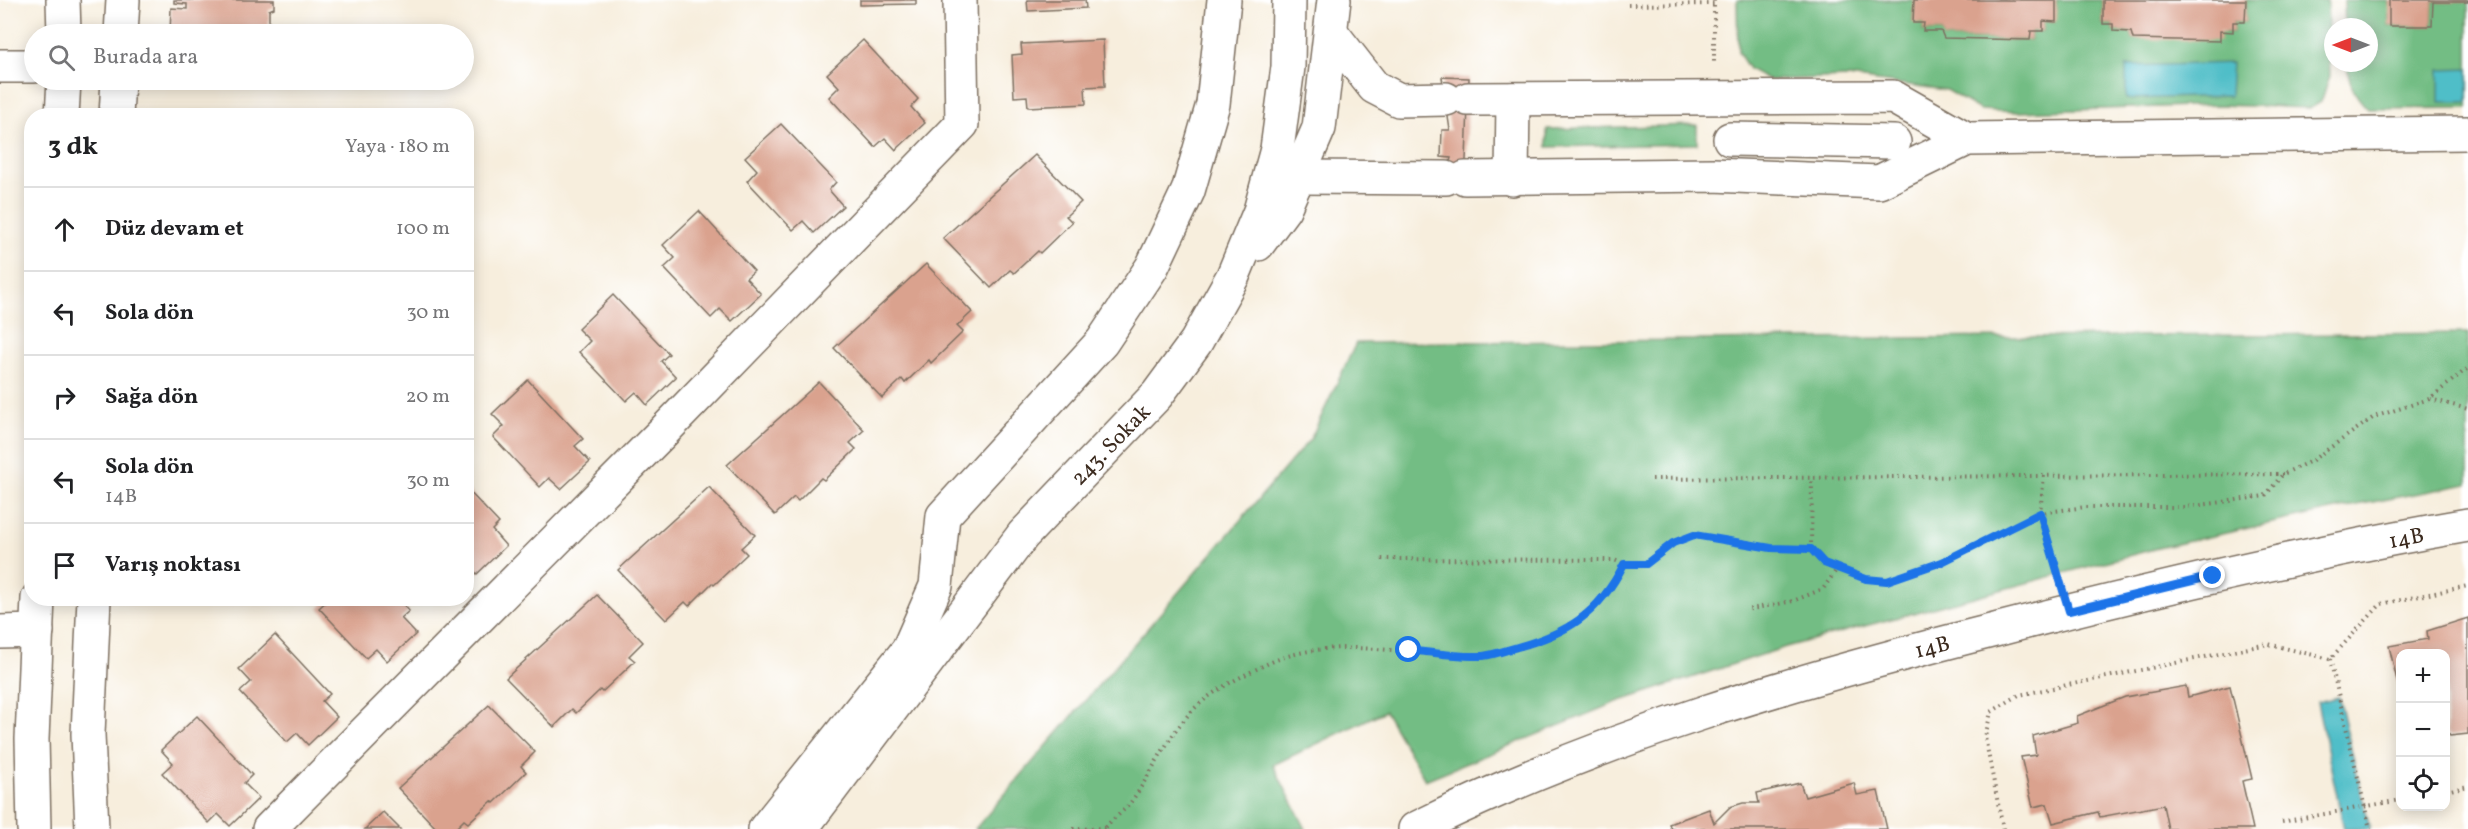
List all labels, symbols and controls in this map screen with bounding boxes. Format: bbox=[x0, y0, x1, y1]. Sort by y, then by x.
north arrow bbox=[2324, 18, 2378, 72]
search box bbox=[24, 24, 474, 90]
icon: search bbox=[45, 41, 78, 74]
text: Burada ara bbox=[93, 42, 198, 73]
text: 3 dk bbox=[48, 129, 98, 165]
text: Yaya · 180 m bbox=[345, 133, 450, 161]
icon: ahead bbox=[48, 213, 81, 246]
text: Düz devam et bbox=[105, 214, 244, 245]
text: 100 m bbox=[396, 215, 450, 243]
icon: left bbox=[48, 297, 81, 330]
text: Sola dön bbox=[105, 298, 194, 329]
text: 30 m bbox=[406, 299, 450, 327]
icon: right bbox=[48, 381, 81, 414]
text: Sağa dön bbox=[105, 382, 198, 413]
text: 20 m bbox=[406, 383, 450, 411]
street label: 243. Sokak bbox=[1065, 398, 1159, 493]
text: Sola dön bbox=[105, 452, 194, 483]
icon: left bbox=[48, 465, 81, 498]
text: 30 m bbox=[406, 467, 450, 495]
text: 14B bbox=[105, 483, 137, 511]
street label: 14B bbox=[2386, 521, 2427, 558]
icon: arrive bbox=[48, 549, 81, 582]
text: Varış noktası bbox=[105, 550, 241, 581]
route end bbox=[2199, 562, 2225, 588]
street label: 14B bbox=[1912, 629, 1954, 668]
route start bbox=[1395, 636, 1421, 662]
map controls bbox=[2396, 649, 2450, 811]
button: + bbox=[2396, 649, 2450, 703]
button: − bbox=[2396, 703, 2450, 757]
button: locate bbox=[2396, 757, 2450, 811]

